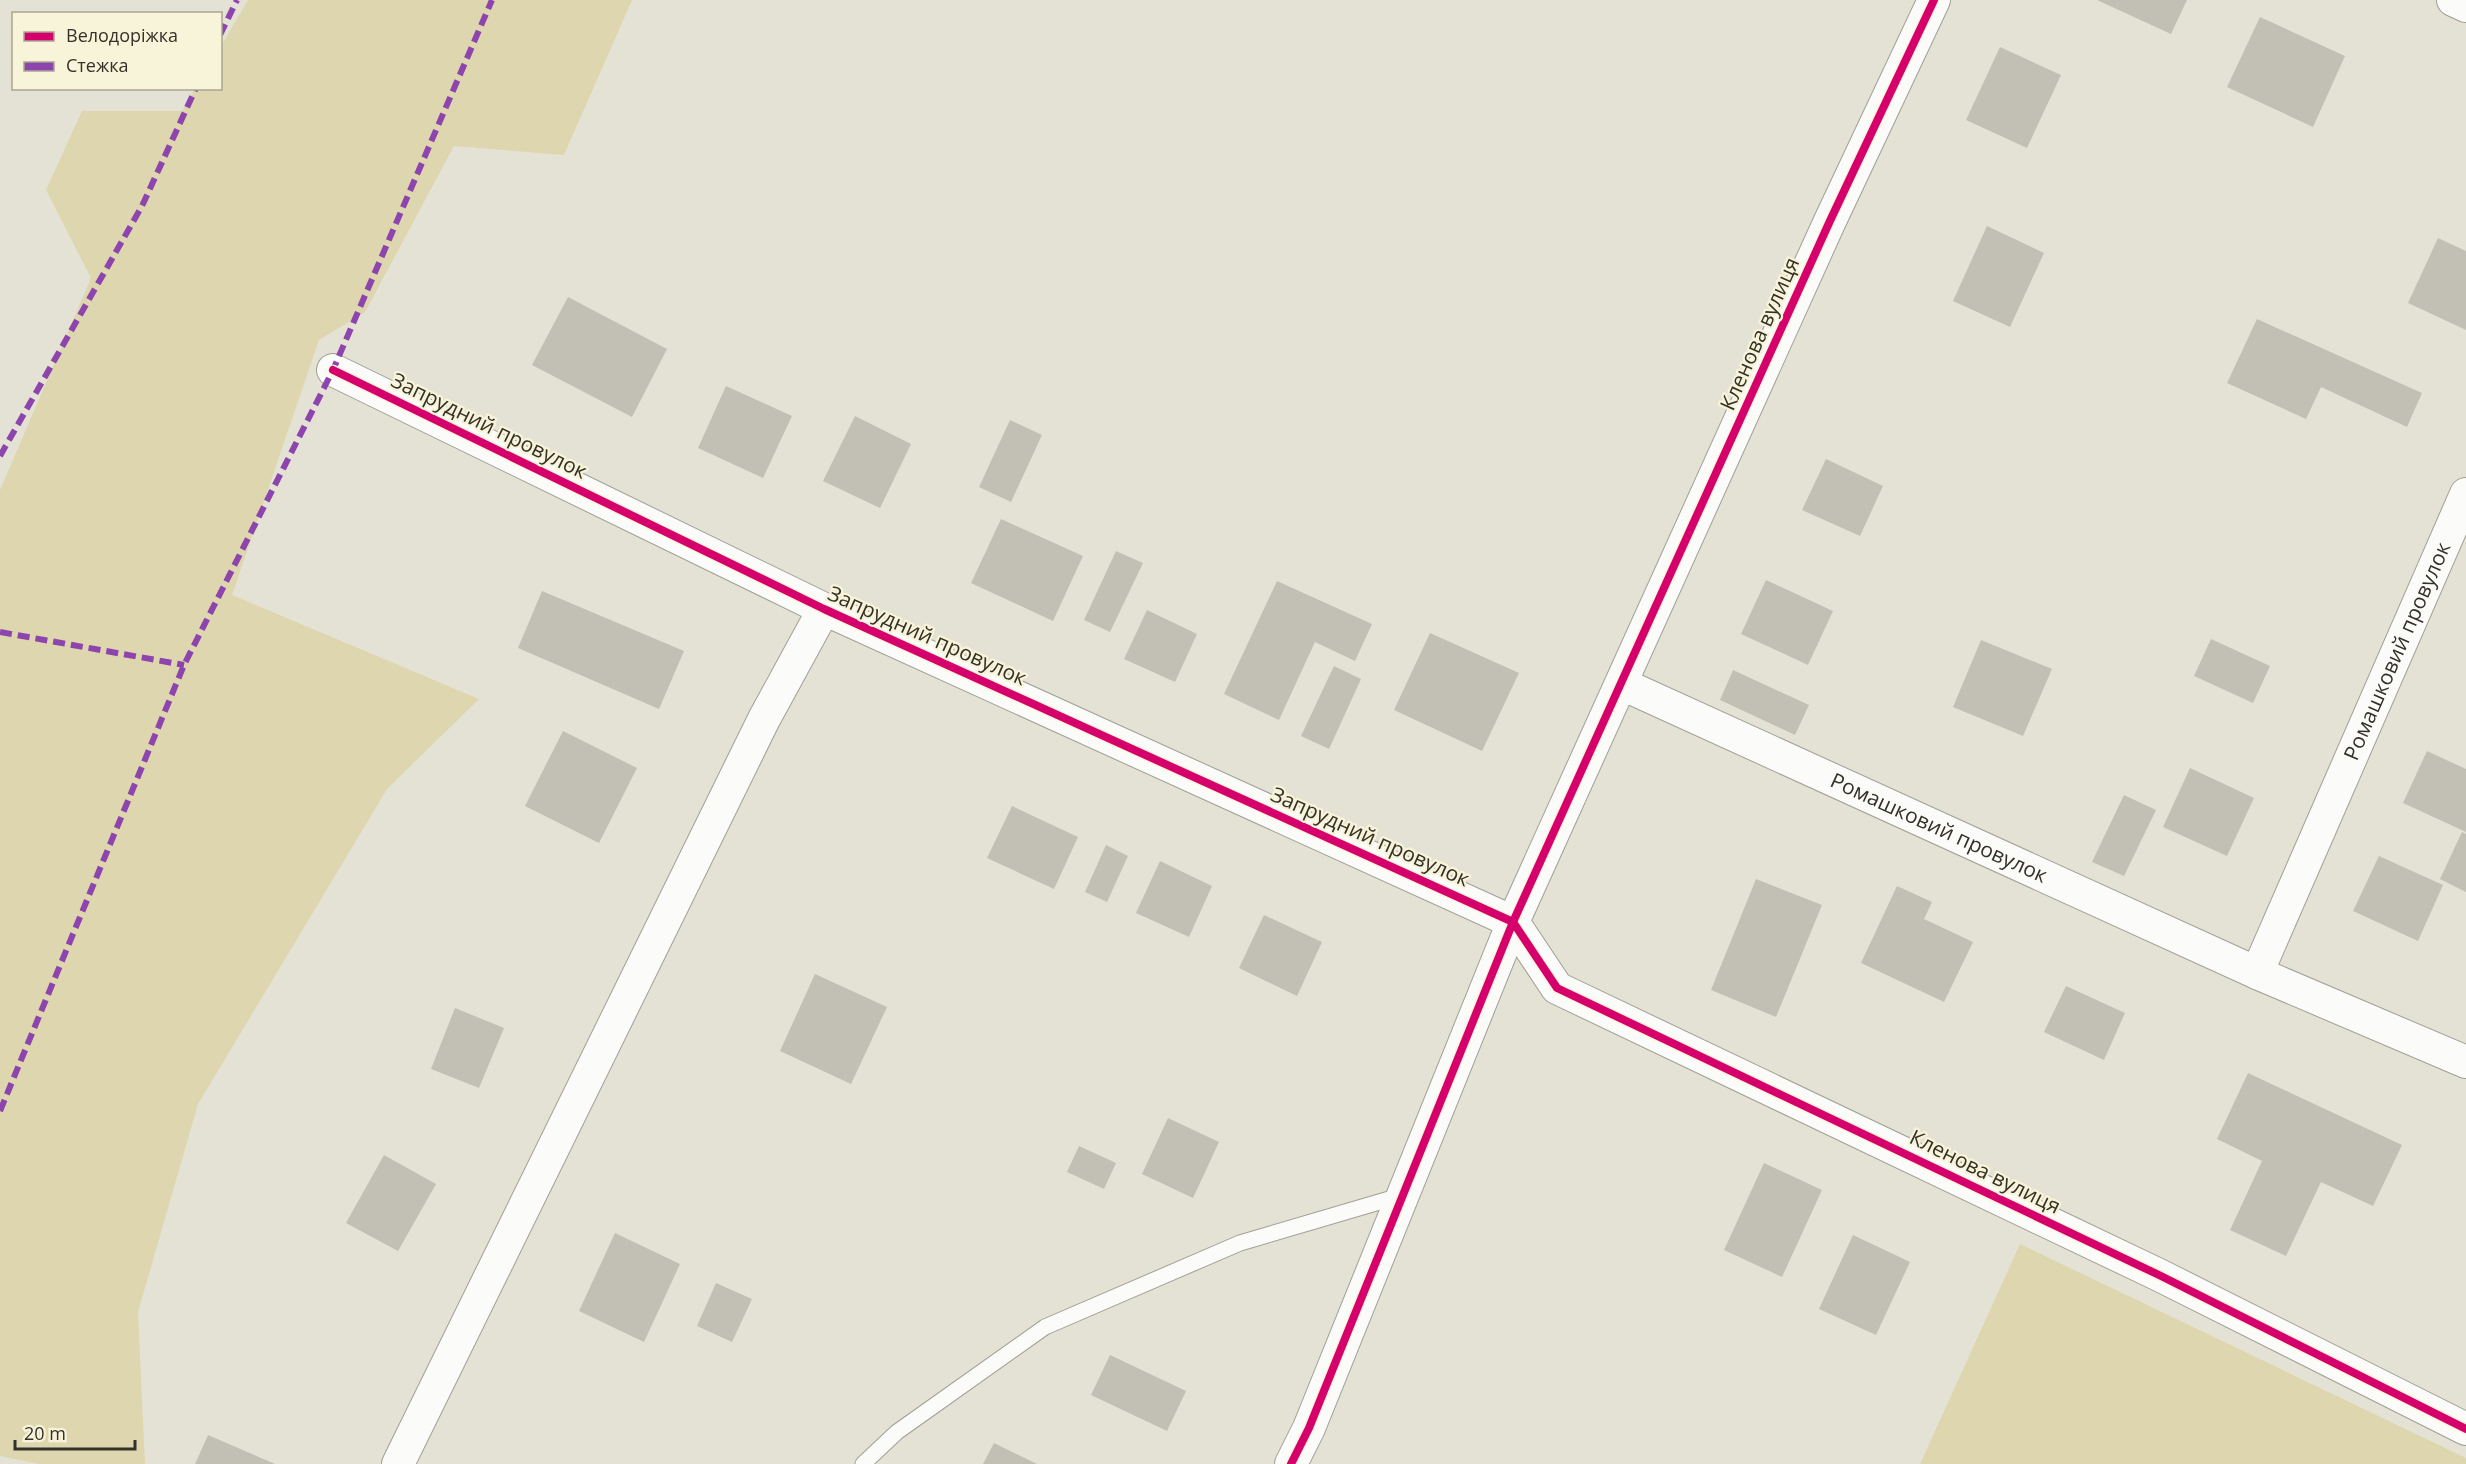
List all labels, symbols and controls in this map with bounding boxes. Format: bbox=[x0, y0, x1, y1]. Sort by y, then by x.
legend bbox=[12, 12, 222, 90]
text: Велодоріжка bbox=[66, 23, 178, 47]
text: Стежка bbox=[66, 53, 128, 77]
street label: Кленова вулиця bbox=[1713, 253, 1805, 414]
street label: Запрудний провулок bbox=[387, 366, 592, 485]
street label: Ромашковий провулок bbox=[2337, 537, 2456, 764]
street label: Запрудний провулок bbox=[824, 579, 1031, 692]
street label: Ромашковий провулок bbox=[1826, 766, 2052, 889]
street label: Запрудний провулок bbox=[1267, 780, 1474, 893]
street label: Кленова вулиця bbox=[1905, 1122, 2065, 1220]
scale bar bbox=[15, 1413, 135, 1451]
text: 20 m bbox=[24, 1421, 66, 1445]

